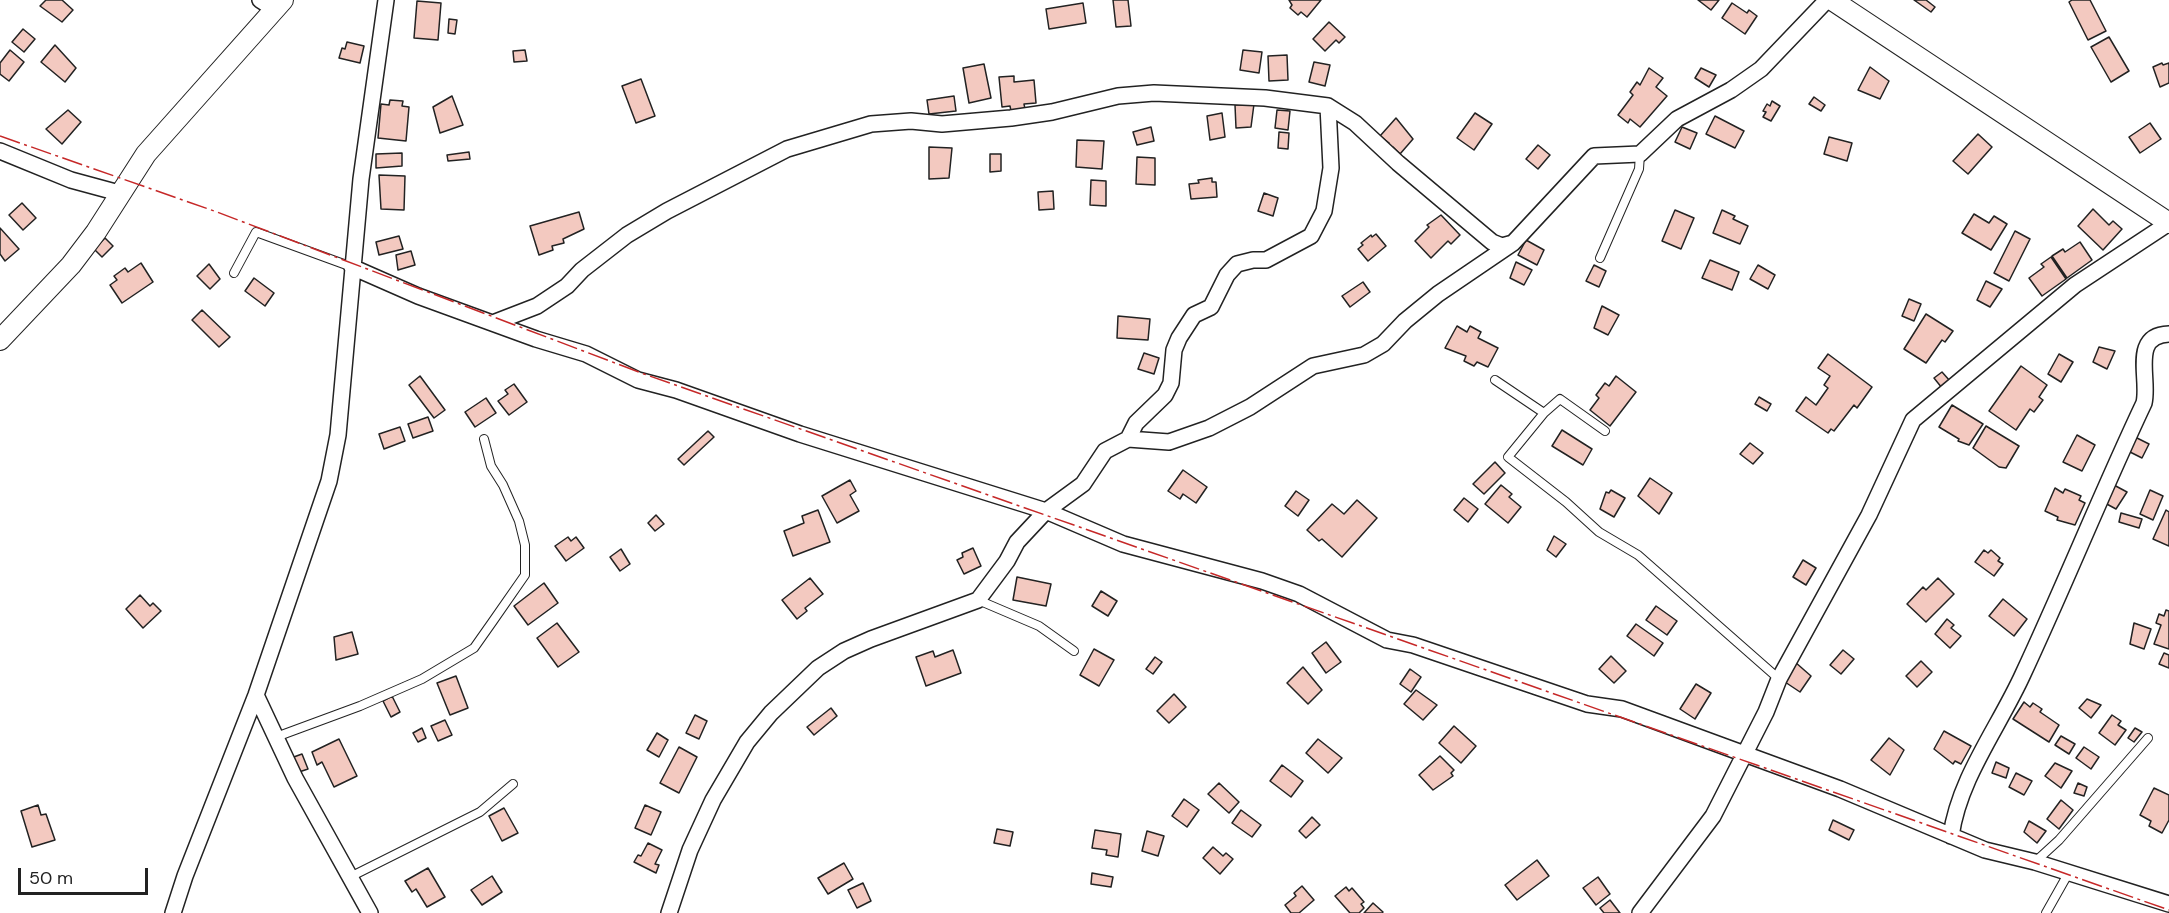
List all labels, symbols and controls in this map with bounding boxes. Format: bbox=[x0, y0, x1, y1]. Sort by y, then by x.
scale bar bbox=[21, 856, 152, 894]
text: 50 m bbox=[29, 866, 73, 890]

